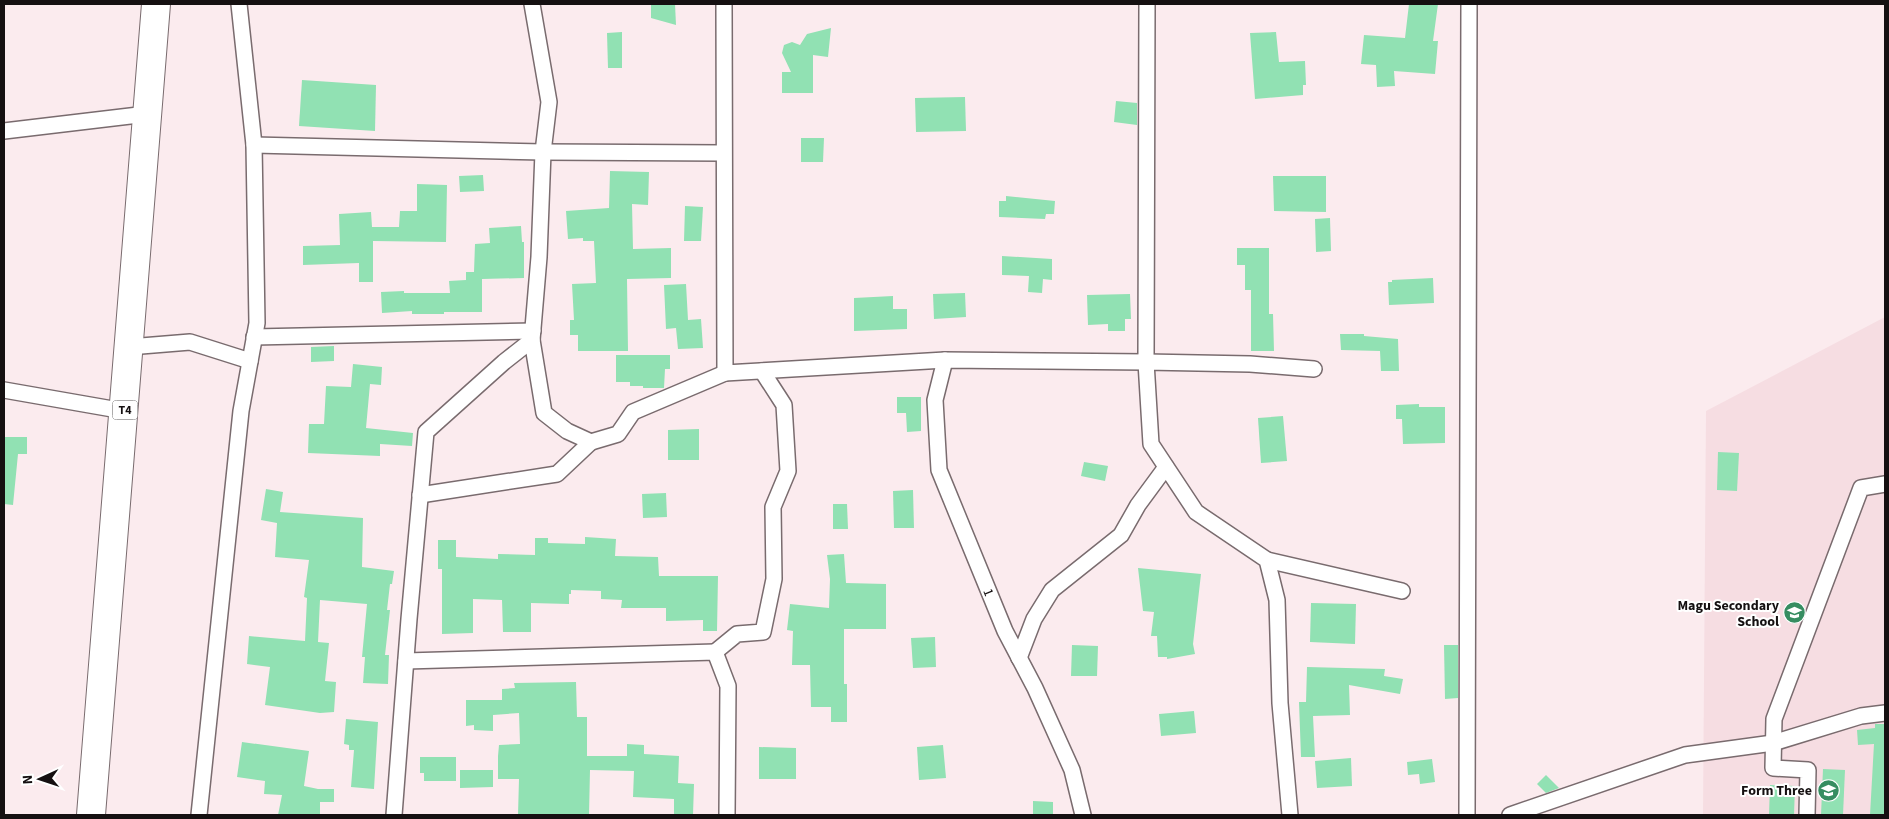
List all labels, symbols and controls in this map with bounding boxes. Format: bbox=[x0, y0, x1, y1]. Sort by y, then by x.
road number: T4 bbox=[112, 400, 138, 420]
street label: 1 bbox=[977, 585, 999, 599]
place label: Magu Secondary School bbox=[1677, 596, 1780, 632]
school or university icon: Magu Secondary School bbox=[1783, 601, 1807, 625]
north arrow bbox=[15, 754, 65, 804]
text: N bbox=[18, 774, 38, 785]
school or university icon: Form Three bbox=[1816, 778, 1840, 802]
place label: Form Three bbox=[1741, 781, 1812, 801]

